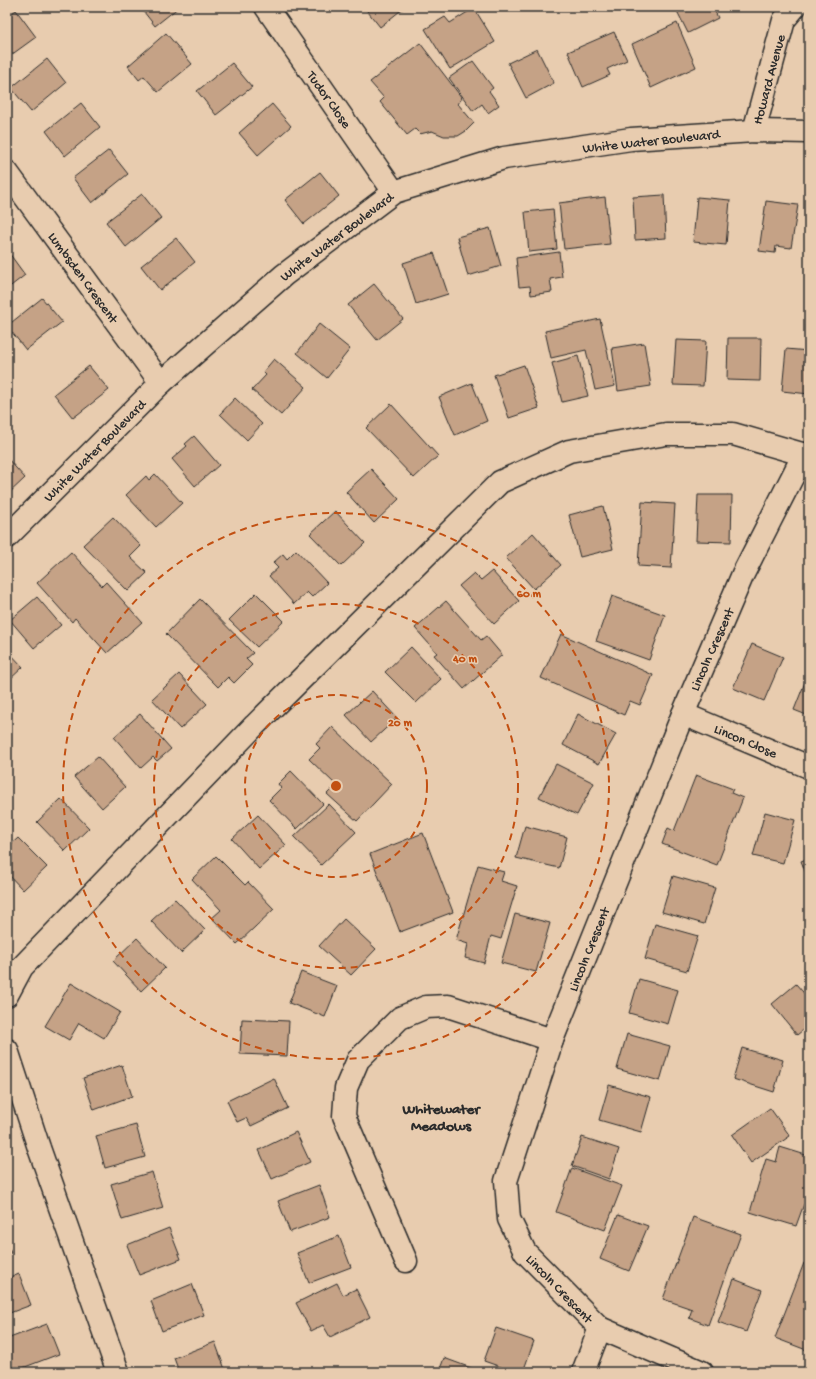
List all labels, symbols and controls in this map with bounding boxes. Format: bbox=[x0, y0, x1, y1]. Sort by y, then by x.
street label: Howard Avenue bbox=[750, 32, 791, 127]
street label: Tudor Close bbox=[301, 68, 354, 133]
street label: White Water Boulevard bbox=[582, 127, 723, 158]
street label: White Water Boulevard bbox=[277, 189, 399, 286]
street label: Lumbsden Crescent bbox=[43, 229, 122, 329]
street label: White Water Boulevard bbox=[41, 396, 152, 507]
text: 60 m bbox=[517, 588, 542, 602]
street label: Lincoln Crescent bbox=[687, 605, 740, 694]
text: 40 m bbox=[452, 653, 477, 667]
text: 20 m bbox=[388, 717, 413, 731]
street label: Lincon Close bbox=[711, 721, 780, 764]
centre of rings bbox=[329, 779, 343, 793]
street label: Lincoln Crescent bbox=[566, 904, 615, 994]
district label: Whitewater Meadows bbox=[401, 1101, 481, 1136]
street label: Lincoln Crescent bbox=[521, 1252, 596, 1329]

